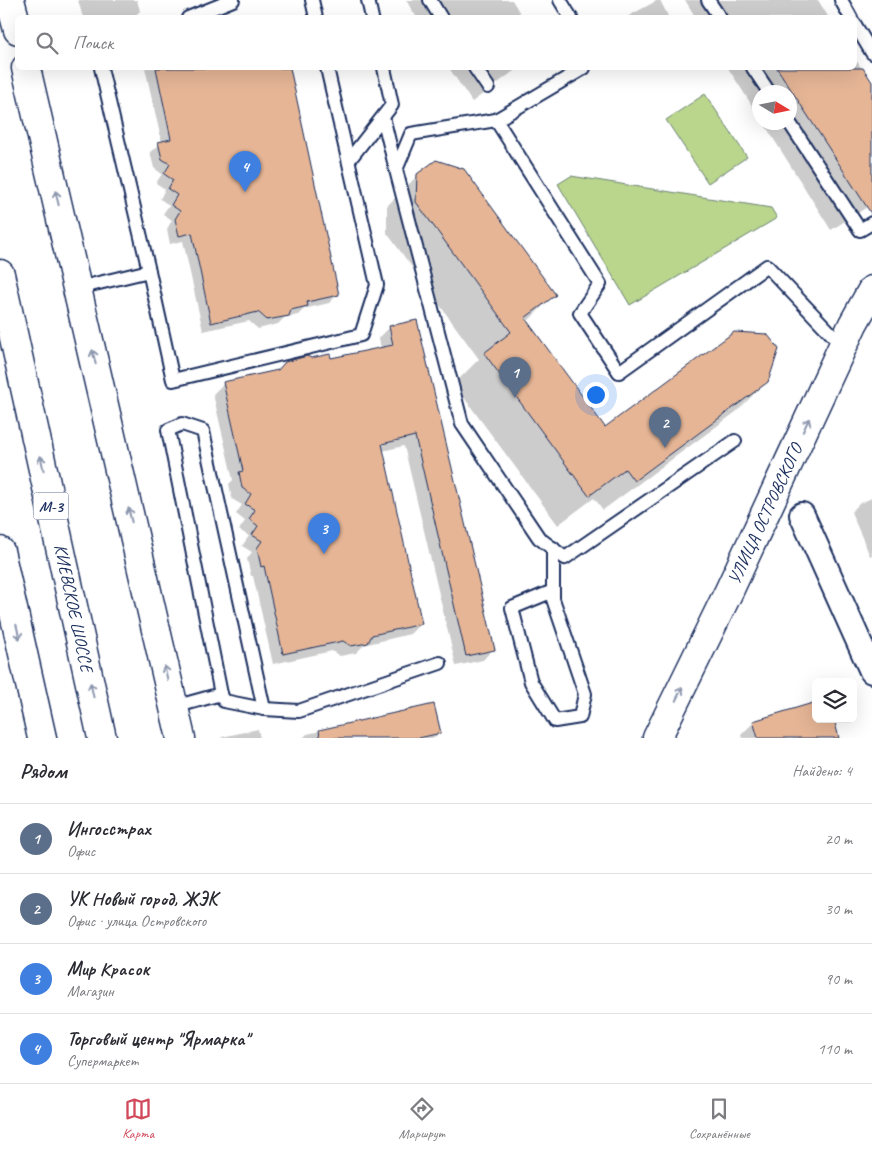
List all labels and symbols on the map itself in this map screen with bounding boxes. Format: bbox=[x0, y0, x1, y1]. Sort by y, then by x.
north arrow bbox=[752, 85, 797, 130]
pin: 4 bbox=[229, 151, 261, 192]
one-way arrow bbox=[52, 191, 61, 207]
one-way arrow bbox=[89, 349, 98, 365]
pin: 1 bbox=[499, 357, 531, 398]
your location bbox=[583, 382, 609, 408]
pin: 2 bbox=[649, 407, 681, 448]
one-way arrow bbox=[802, 418, 812, 433]
street label: УЛИЦА ОСТРОВСКОГО bbox=[723, 438, 808, 588]
one-way arrow bbox=[37, 456, 46, 472]
road number: М-3 bbox=[34, 492, 68, 520]
one-way arrow bbox=[125, 507, 134, 523]
pin: 3 bbox=[308, 513, 340, 554]
street label: КИЕВСКОЕ ШОССЕ bbox=[50, 542, 99, 676]
one-way arrow bbox=[14, 624, 23, 640]
one-way arrow bbox=[161, 666, 170, 682]
one-way arrow bbox=[87, 683, 96, 699]
one-way arrow bbox=[675, 687, 684, 702]

